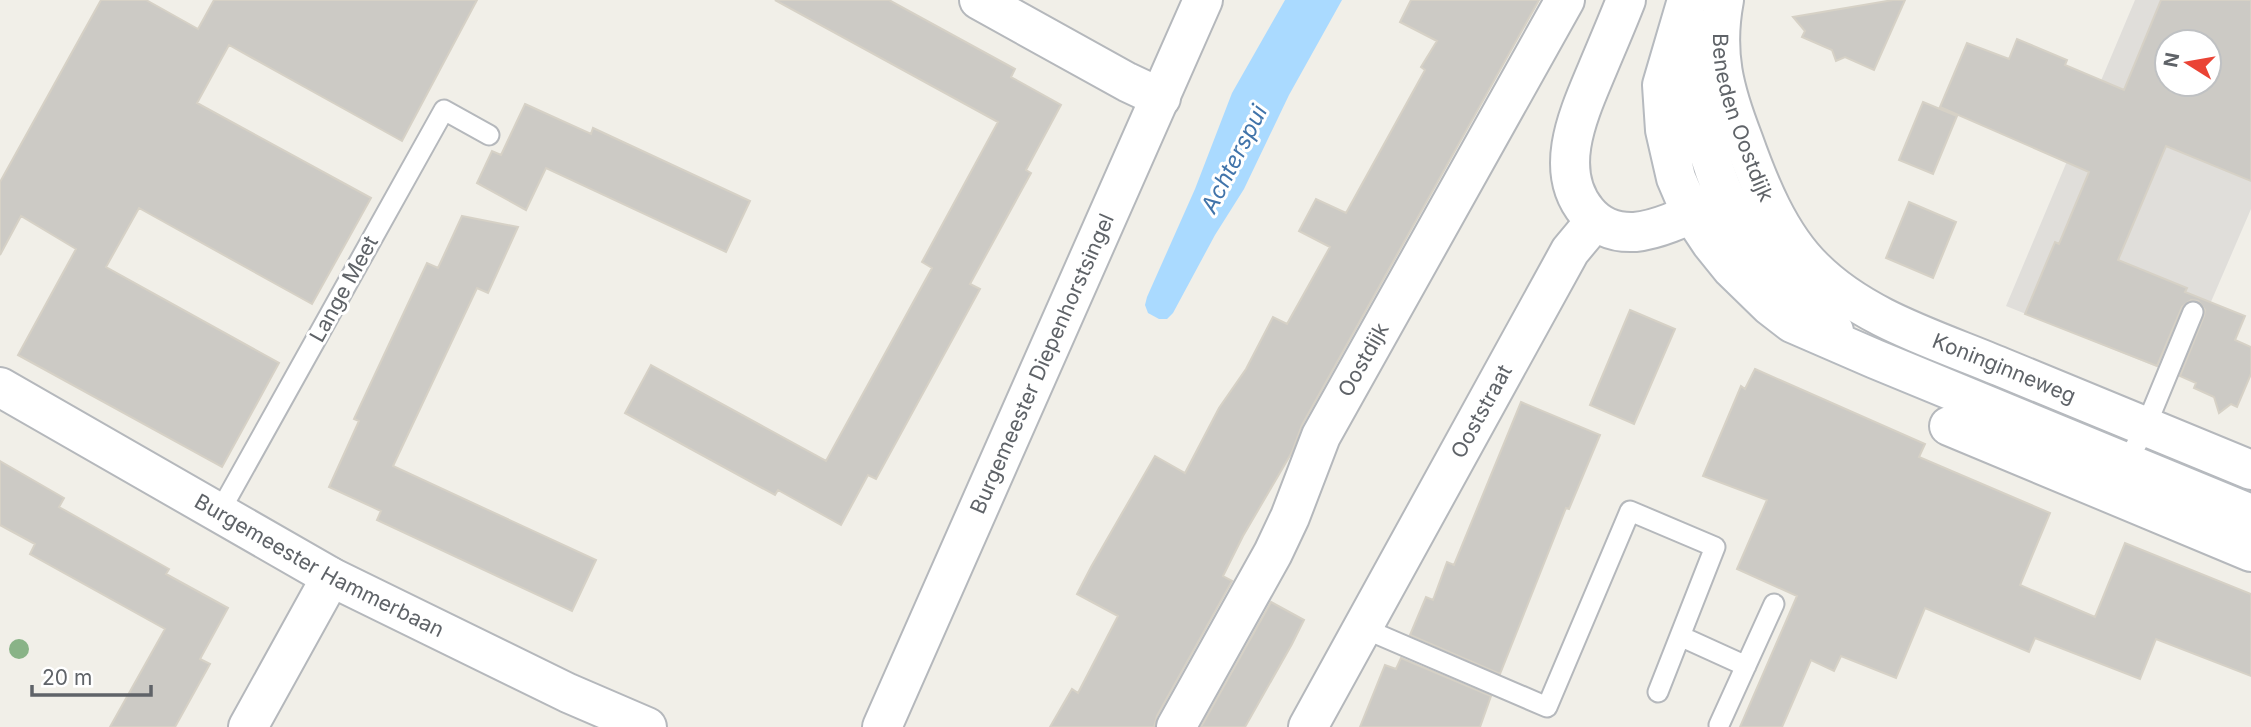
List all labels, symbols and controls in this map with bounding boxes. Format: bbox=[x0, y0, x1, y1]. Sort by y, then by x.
north arrow bbox=[2153, 28, 2223, 98]
street label: Beneden Oostdijk bbox=[1708, 33, 1780, 206]
text: N bbox=[2159, 51, 2184, 69]
water label: Achterspui bbox=[1194, 100, 1273, 218]
street label: Burgemeester Diepenhorstsingel bbox=[965, 210, 1119, 517]
street label: Lange Meet bbox=[304, 231, 383, 346]
street label: Oostdijk bbox=[1332, 318, 1394, 401]
street label: Koninginneweg bbox=[1929, 328, 2080, 408]
street label: Ooststraat bbox=[1445, 360, 1517, 462]
street label: Burgemeester Hammerbaan bbox=[190, 488, 448, 642]
scale bar bbox=[32, 654, 150, 698]
text: 20 m bbox=[42, 665, 92, 690]

